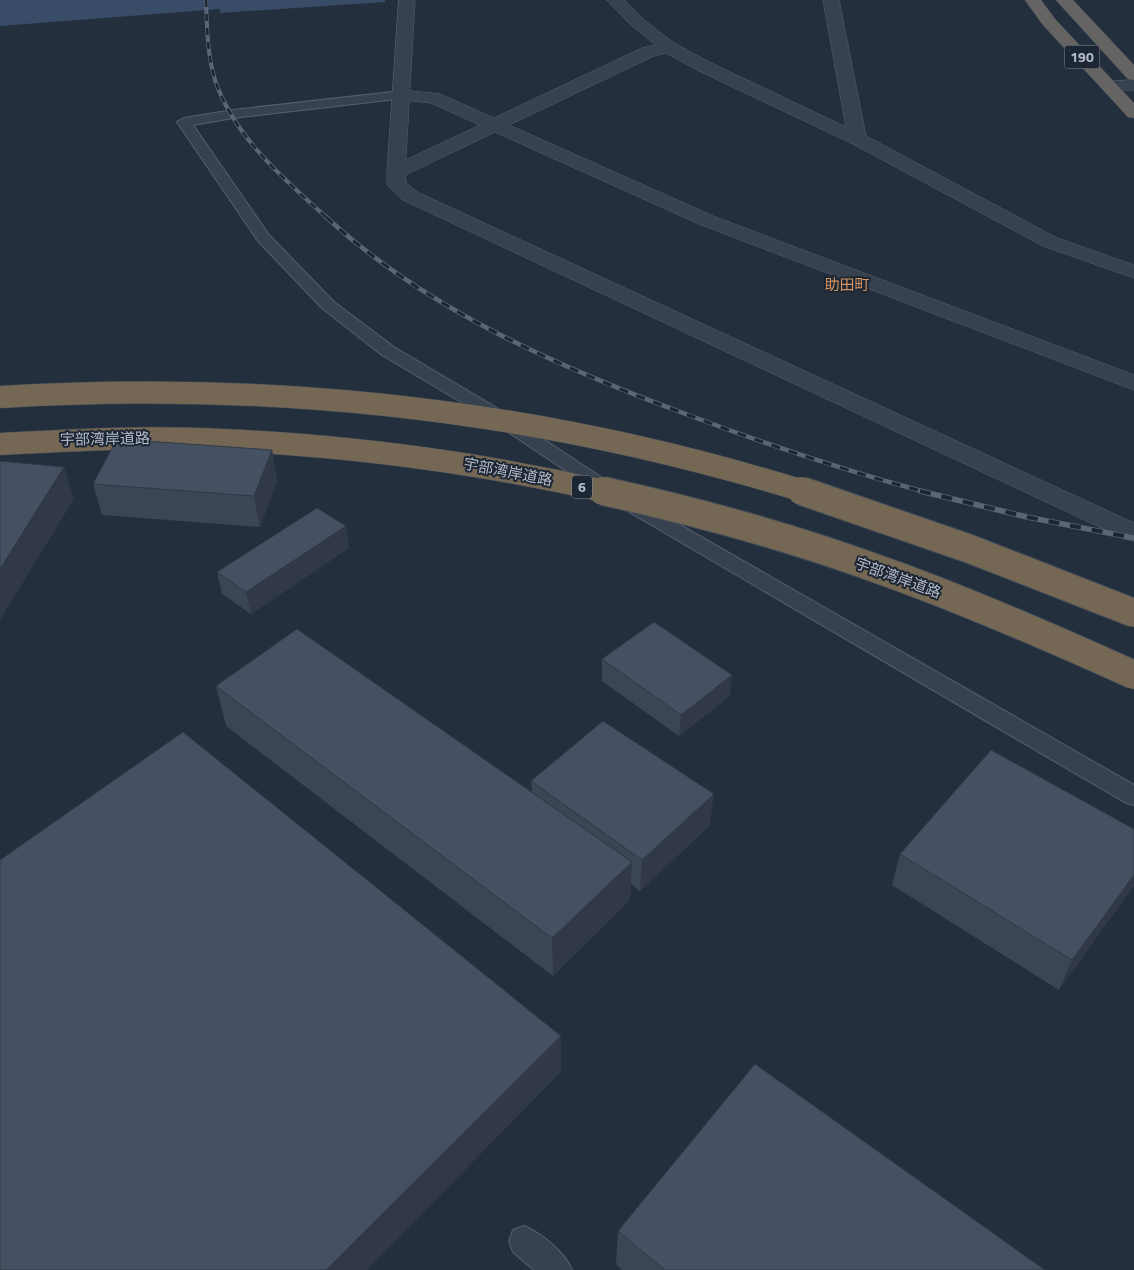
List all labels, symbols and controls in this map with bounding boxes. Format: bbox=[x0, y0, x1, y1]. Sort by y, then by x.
road number: 190 bbox=[1064, 46, 1100, 68]
district label: 助田町 bbox=[824, 273, 870, 296]
street label: 宇部湾岸道路 bbox=[60, 426, 150, 451]
street label: 宇部湾岸道路 bbox=[462, 452, 554, 491]
road number: 6 bbox=[572, 476, 592, 498]
street label: 宇部湾岸道路 bbox=[852, 551, 944, 604]

